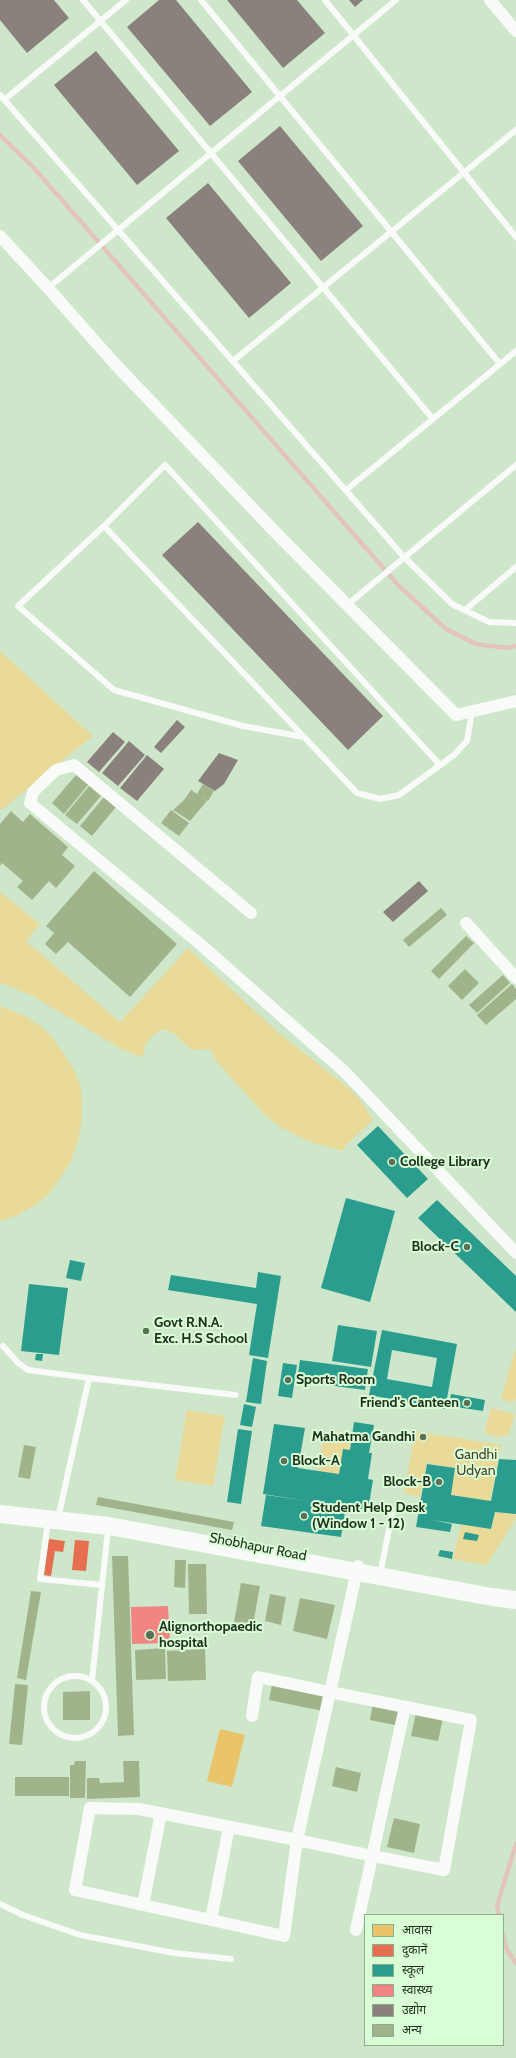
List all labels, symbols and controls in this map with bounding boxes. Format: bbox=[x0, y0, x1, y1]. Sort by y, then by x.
place label: College Library bbox=[400, 1154, 490, 1170]
marker: College Library bbox=[387, 1157, 397, 1167]
place label: Block-C bbox=[411, 1239, 459, 1255]
marker: Block-C bbox=[462, 1242, 472, 1252]
place label: Govt R.N.A. Exc. H.S School bbox=[154, 1315, 248, 1348]
marker: Govt R.N.A. Exc. H.S School bbox=[141, 1326, 151, 1336]
place label: Sports Room bbox=[296, 1372, 375, 1388]
marker: Sports Room bbox=[283, 1375, 293, 1385]
place label: Friend's Canteen bbox=[360, 1395, 459, 1411]
marker: Friend's Canteen bbox=[462, 1398, 472, 1408]
place label: Mahatma Gandhi bbox=[312, 1429, 415, 1445]
marker: Mahatma Gandhi bbox=[418, 1432, 428, 1442]
park label: Gandhi Udyan bbox=[455, 1447, 497, 1480]
place label: Block-A bbox=[292, 1453, 340, 1469]
marker: Block-A bbox=[279, 1456, 289, 1466]
place label: Block-B bbox=[383, 1474, 431, 1490]
marker: Block-B bbox=[434, 1477, 444, 1487]
place label: Student Help Desk (Window 1 - 12) bbox=[312, 1500, 425, 1532]
marker: Student Help Desk (Window 1 - 12) bbox=[299, 1511, 309, 1521]
street label: Shobhapur Road bbox=[208, 1529, 308, 1565]
place label: Alignorthopaedic hospital bbox=[159, 1619, 262, 1652]
marker: Alignorthopaedic hospital bbox=[144, 1629, 156, 1641]
legend bbox=[364, 1914, 504, 2046]
text: आवास bbox=[402, 1922, 432, 1937]
text: दुकानें bbox=[402, 1942, 427, 1957]
text: स्कूल bbox=[402, 1962, 424, 1977]
text: स्वास्थ्य bbox=[402, 1982, 432, 1997]
text: उद्योग bbox=[402, 2002, 426, 2017]
text: अन्य bbox=[402, 2022, 422, 2037]

